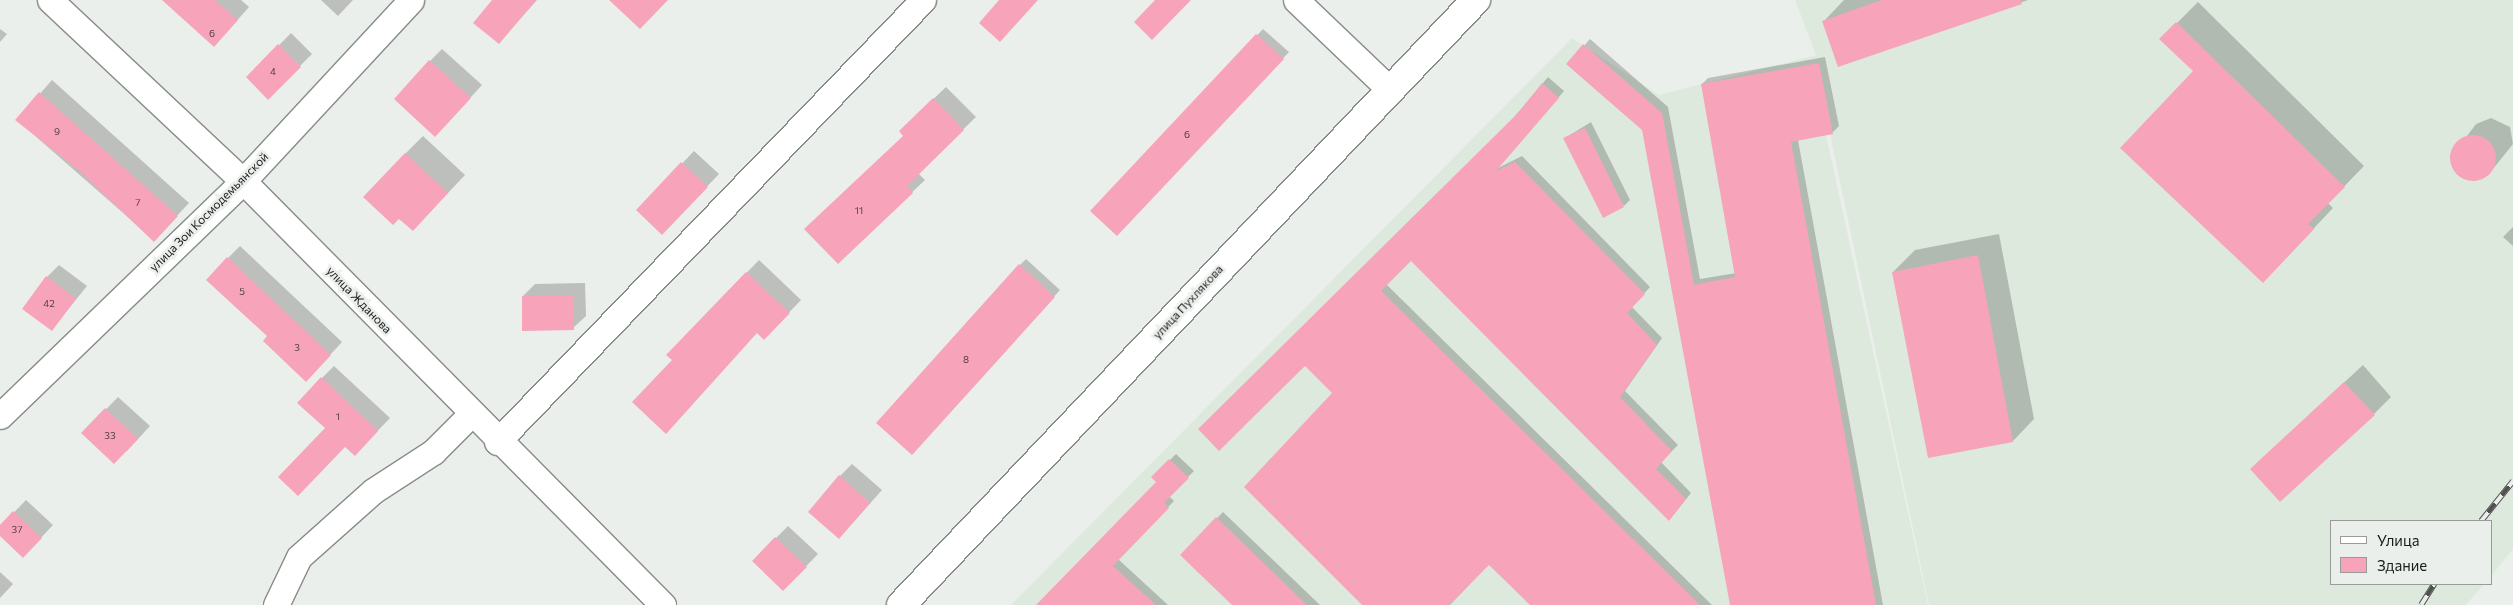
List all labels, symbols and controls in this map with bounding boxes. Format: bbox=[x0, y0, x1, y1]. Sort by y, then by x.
house number: 6 bbox=[209, 28, 215, 40]
house number: 4 bbox=[270, 66, 276, 78]
house number: 9 bbox=[54, 126, 60, 138]
house number: 6 bbox=[1184, 129, 1190, 141]
street label: улица Зои Космодемьянской bbox=[147, 150, 271, 274]
house number: 7 bbox=[135, 197, 141, 209]
house number: 11 bbox=[855, 205, 863, 217]
street label: улица Пухлякова bbox=[1150, 262, 1226, 342]
street label: улица Жданова bbox=[323, 264, 395, 336]
house number: 5 bbox=[239, 286, 245, 298]
house number: 42 bbox=[43, 298, 55, 310]
house number: 3 bbox=[294, 342, 300, 354]
house number: 8 bbox=[963, 354, 969, 366]
house number: 1 bbox=[336, 411, 340, 423]
house number: 33 bbox=[104, 430, 116, 442]
legend bbox=[2330, 520, 2493, 585]
house number: 37 bbox=[12, 524, 22, 536]
text: Улица bbox=[2377, 531, 2419, 549]
text: Здание bbox=[2377, 556, 2427, 574]

